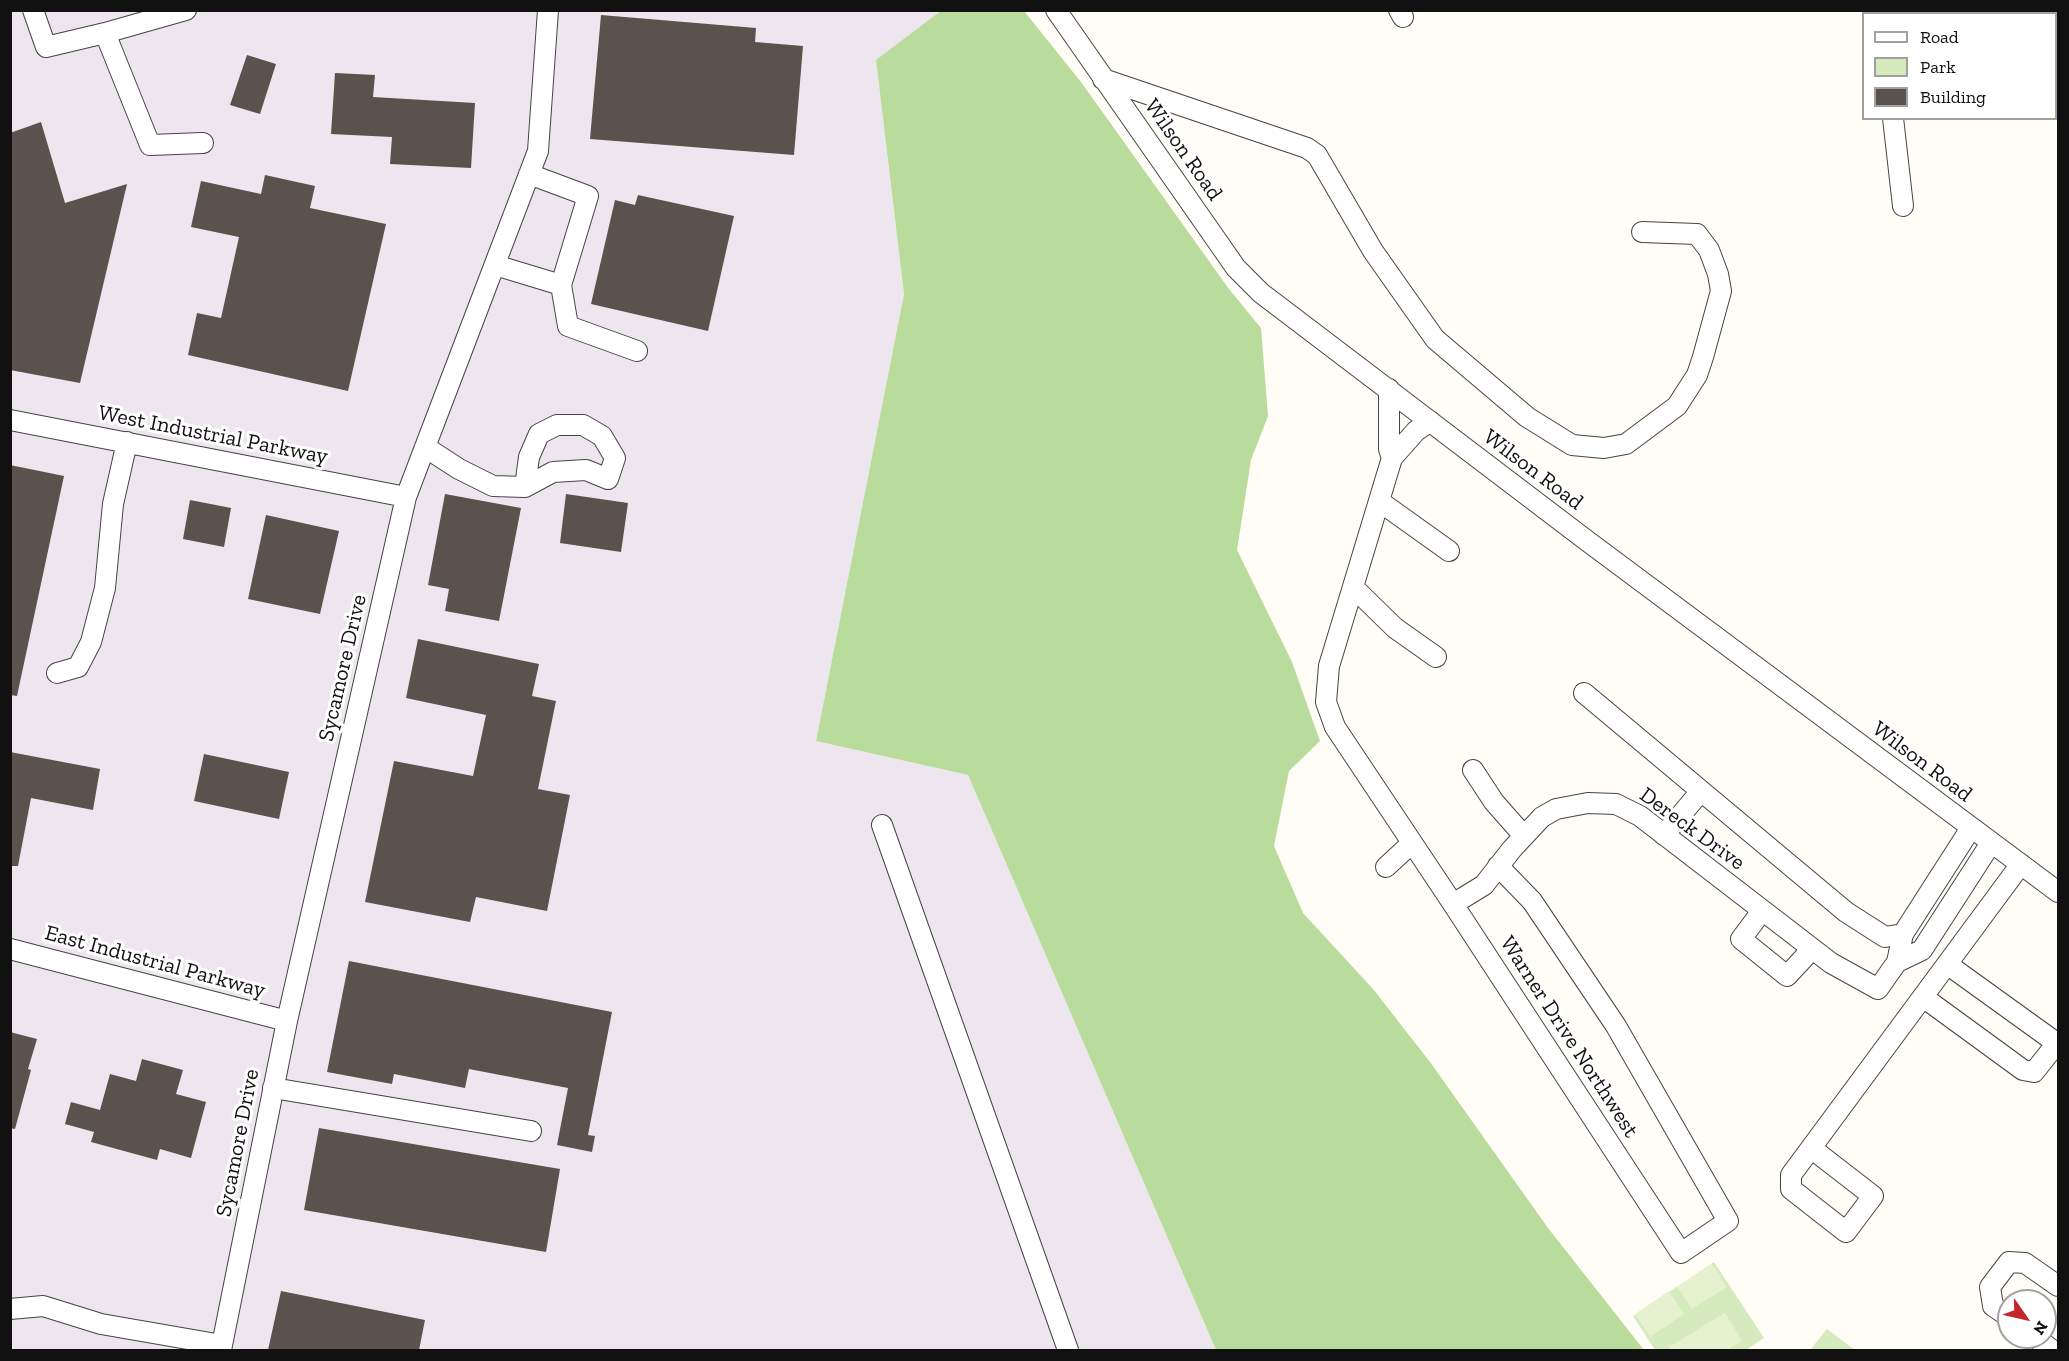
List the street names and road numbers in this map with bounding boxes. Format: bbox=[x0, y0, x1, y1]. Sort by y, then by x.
street label: Wilson Road bbox=[1138, 94, 1228, 206]
street label: West Industrial Parkway bbox=[96, 400, 330, 470]
street label: Wilson Road bbox=[1478, 424, 1588, 516]
street label: Sycamore Drive bbox=[313, 592, 373, 744]
street label: Wilson Road bbox=[1867, 716, 1977, 808]
street label: Dereck Drive bbox=[1634, 782, 1750, 876]
street label: East Industrial Parkway bbox=[42, 920, 268, 1004]
street label: Warner Drive Northwest bbox=[1494, 931, 1644, 1143]
street label: Sycamore Drive bbox=[211, 1067, 265, 1219]

